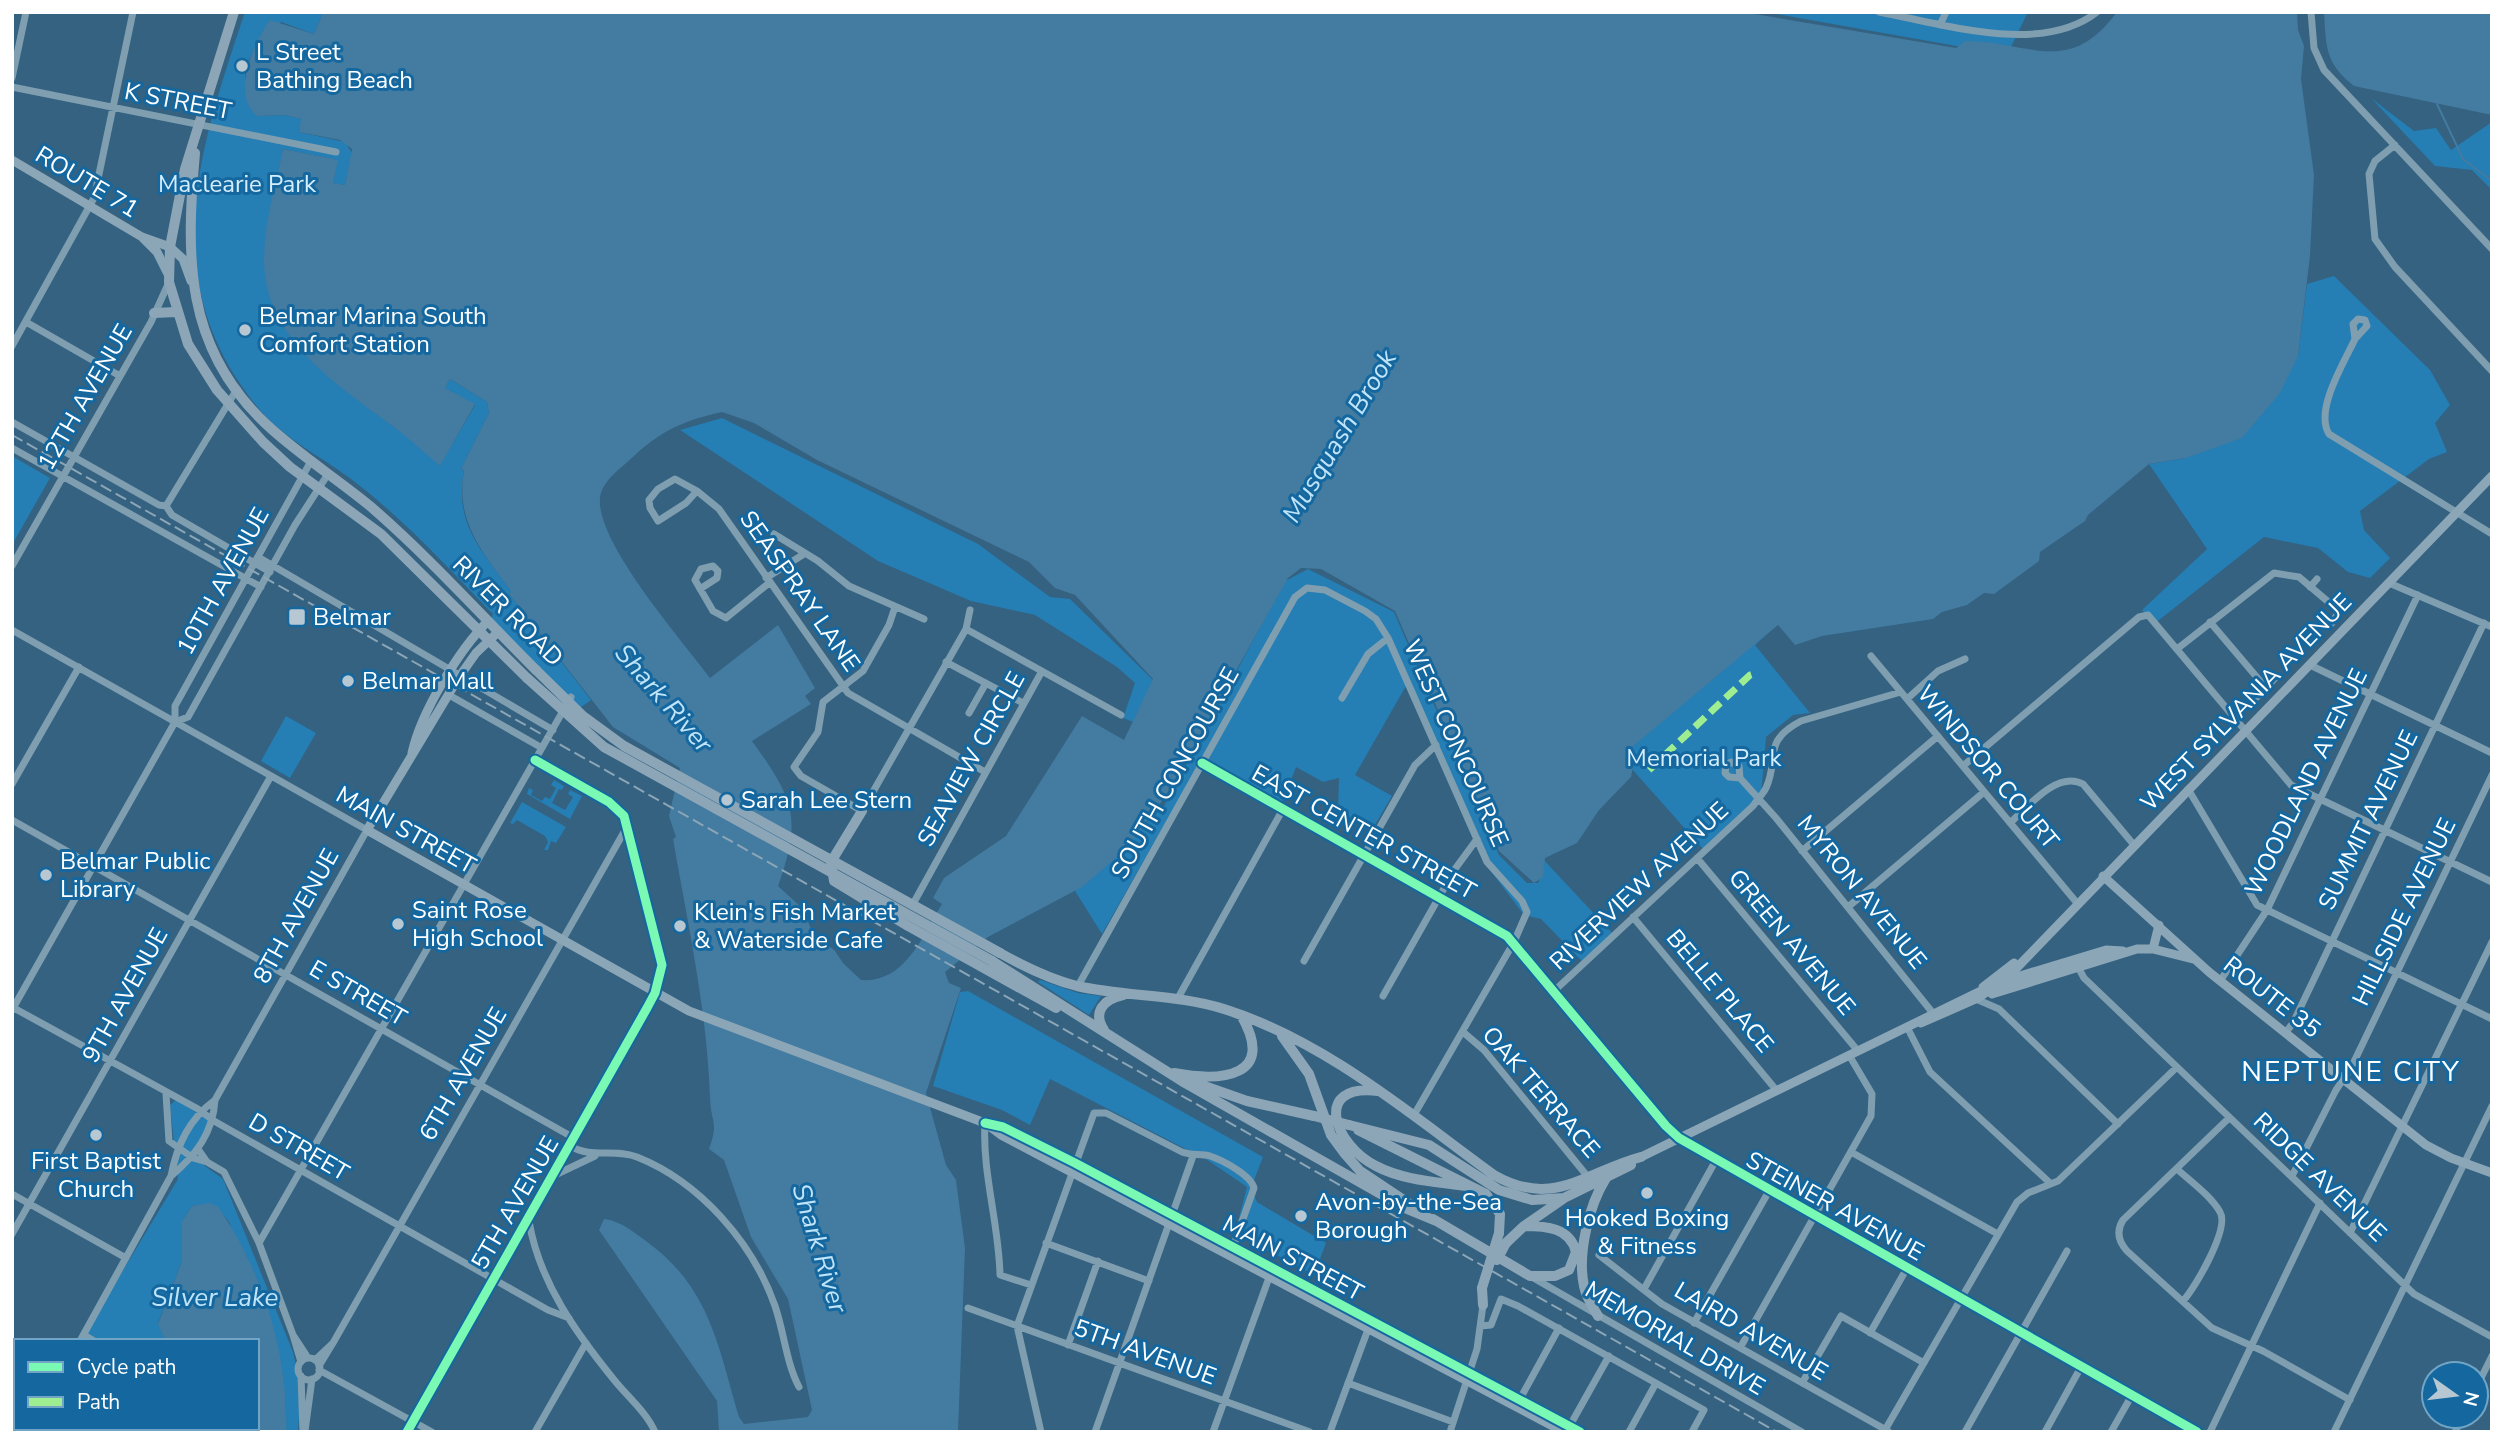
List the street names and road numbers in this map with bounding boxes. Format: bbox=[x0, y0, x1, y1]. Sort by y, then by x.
street label: K STREET bbox=[122, 75, 235, 127]
street label: ROUTE 71 bbox=[29, 139, 145, 225]
street label: 12TH AVENUE bbox=[30, 318, 140, 476]
street label: 10TH AVENUE bbox=[169, 502, 277, 660]
street label: SEASPRAY LANE bbox=[732, 504, 868, 678]
street label: RIVER ROAD bbox=[446, 549, 570, 673]
street label: WEST SYLVANIA AVENUE bbox=[2133, 586, 2359, 818]
street label: WEST CONCOURSE bbox=[1396, 634, 1516, 852]
street label: SOUTH CONCOURSE bbox=[1103, 661, 1247, 885]
street label: WOODLAND AVENUE bbox=[2237, 663, 2375, 901]
street label: SEAVIEW CIRCLE bbox=[910, 666, 1032, 852]
street label: WINDSOR COURT bbox=[1910, 678, 2067, 856]
street label: SUMMIT AVENUE bbox=[2311, 725, 2425, 915]
street label: EAST CENTER STREET bbox=[1246, 757, 1482, 907]
street label: MAIN STREET bbox=[330, 778, 482, 882]
street label: RIVERVIEW AVENUE bbox=[1543, 795, 1735, 977]
street label: MYRON AVENUE bbox=[1790, 808, 1934, 976]
street label: HILLSIDE AVENUE bbox=[2345, 813, 2463, 1011]
street label: 8TH AVENUE bbox=[246, 843, 346, 989]
street label: GREEN AVENUE bbox=[1721, 862, 1863, 1022]
street label: 9TH AVENUE bbox=[75, 922, 175, 1068]
street label: BELLE PLACE bbox=[1659, 923, 1781, 1059]
street label: ROUTE 35 bbox=[2217, 949, 2327, 1045]
street label: E STREET bbox=[304, 952, 413, 1034]
street label: 6TH AVENUE bbox=[412, 1001, 514, 1147]
street label: OAK TERRACE bbox=[1475, 1019, 1607, 1165]
street label: D STREET bbox=[243, 1105, 356, 1189]
street label: RIDGE AVENUE bbox=[2246, 1105, 2394, 1249]
street label: 5TH AVENUE bbox=[464, 1130, 566, 1276]
street label: STEINER AVENUE bbox=[1740, 1144, 1930, 1268]
street label: MAIN STREET bbox=[1217, 1207, 1369, 1309]
street label: MEMORIAL DRIVE bbox=[1579, 1273, 1771, 1403]
street label: LAIRD AVENUE bbox=[1668, 1274, 1834, 1388]
street label: 5TH AVENUE bbox=[1069, 1311, 1221, 1393]

